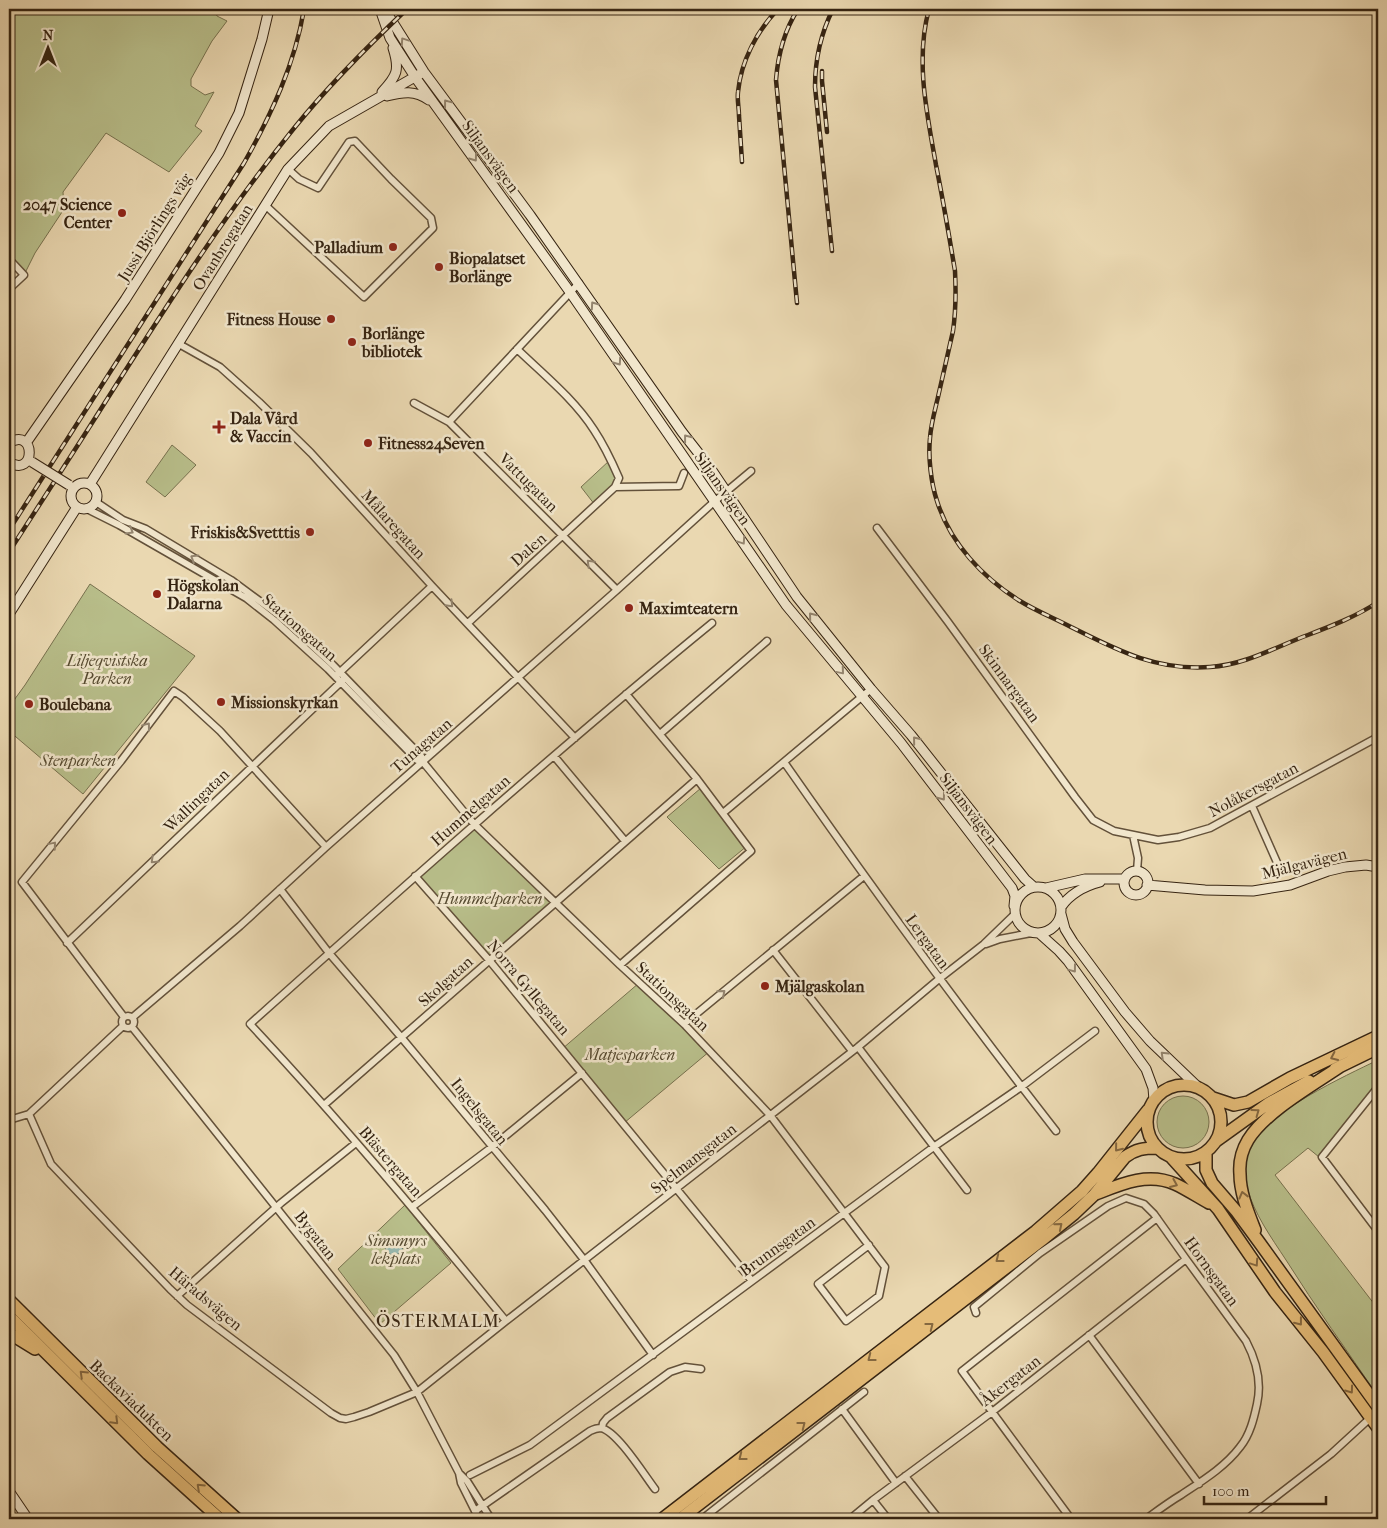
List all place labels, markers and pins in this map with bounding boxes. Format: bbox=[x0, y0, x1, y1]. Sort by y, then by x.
place label: 2047 Science Center bbox=[23, 195, 113, 232]
marker: 2047 Science Center bbox=[116, 207, 128, 219]
place label: Palladium bbox=[314, 238, 384, 257]
marker: Palladium bbox=[387, 241, 399, 253]
place label: Biopalatset Borlänge bbox=[449, 249, 526, 287]
marker: Biopalatset Borlänge bbox=[433, 261, 445, 273]
place label: Fitness House bbox=[225, 310, 321, 329]
marker: Fitness House bbox=[325, 313, 337, 325]
place label: Borlänge bibliotek bbox=[361, 324, 425, 361]
marker: Borlänge bibliotek bbox=[346, 336, 358, 348]
place label: Dala Vård & Vaccin bbox=[230, 409, 299, 446]
marker: Dala Vård & Vaccin bbox=[212, 420, 226, 434]
place label: Fitness24Seven bbox=[377, 434, 485, 454]
marker: Fitness24Seven bbox=[362, 437, 374, 449]
place label: Friskis&Svetttis bbox=[190, 523, 300, 542]
marker: Friskis&Svetttis bbox=[304, 526, 316, 538]
place label: Högskolan Dalarna bbox=[167, 576, 240, 613]
marker: Högskolan Dalarna bbox=[151, 588, 163, 600]
place label: Maximteatern bbox=[638, 599, 739, 618]
marker: Maximteatern bbox=[623, 602, 635, 614]
place label: Missionskyrkan bbox=[230, 693, 339, 713]
place label: Boulebana bbox=[39, 695, 112, 714]
marker: Missionskyrkan bbox=[215, 696, 227, 708]
marker: Boulebana bbox=[23, 698, 35, 710]
place label: Mjälgaskolan bbox=[774, 977, 865, 997]
marker: Mjälgaskolan bbox=[759, 980, 771, 992]

